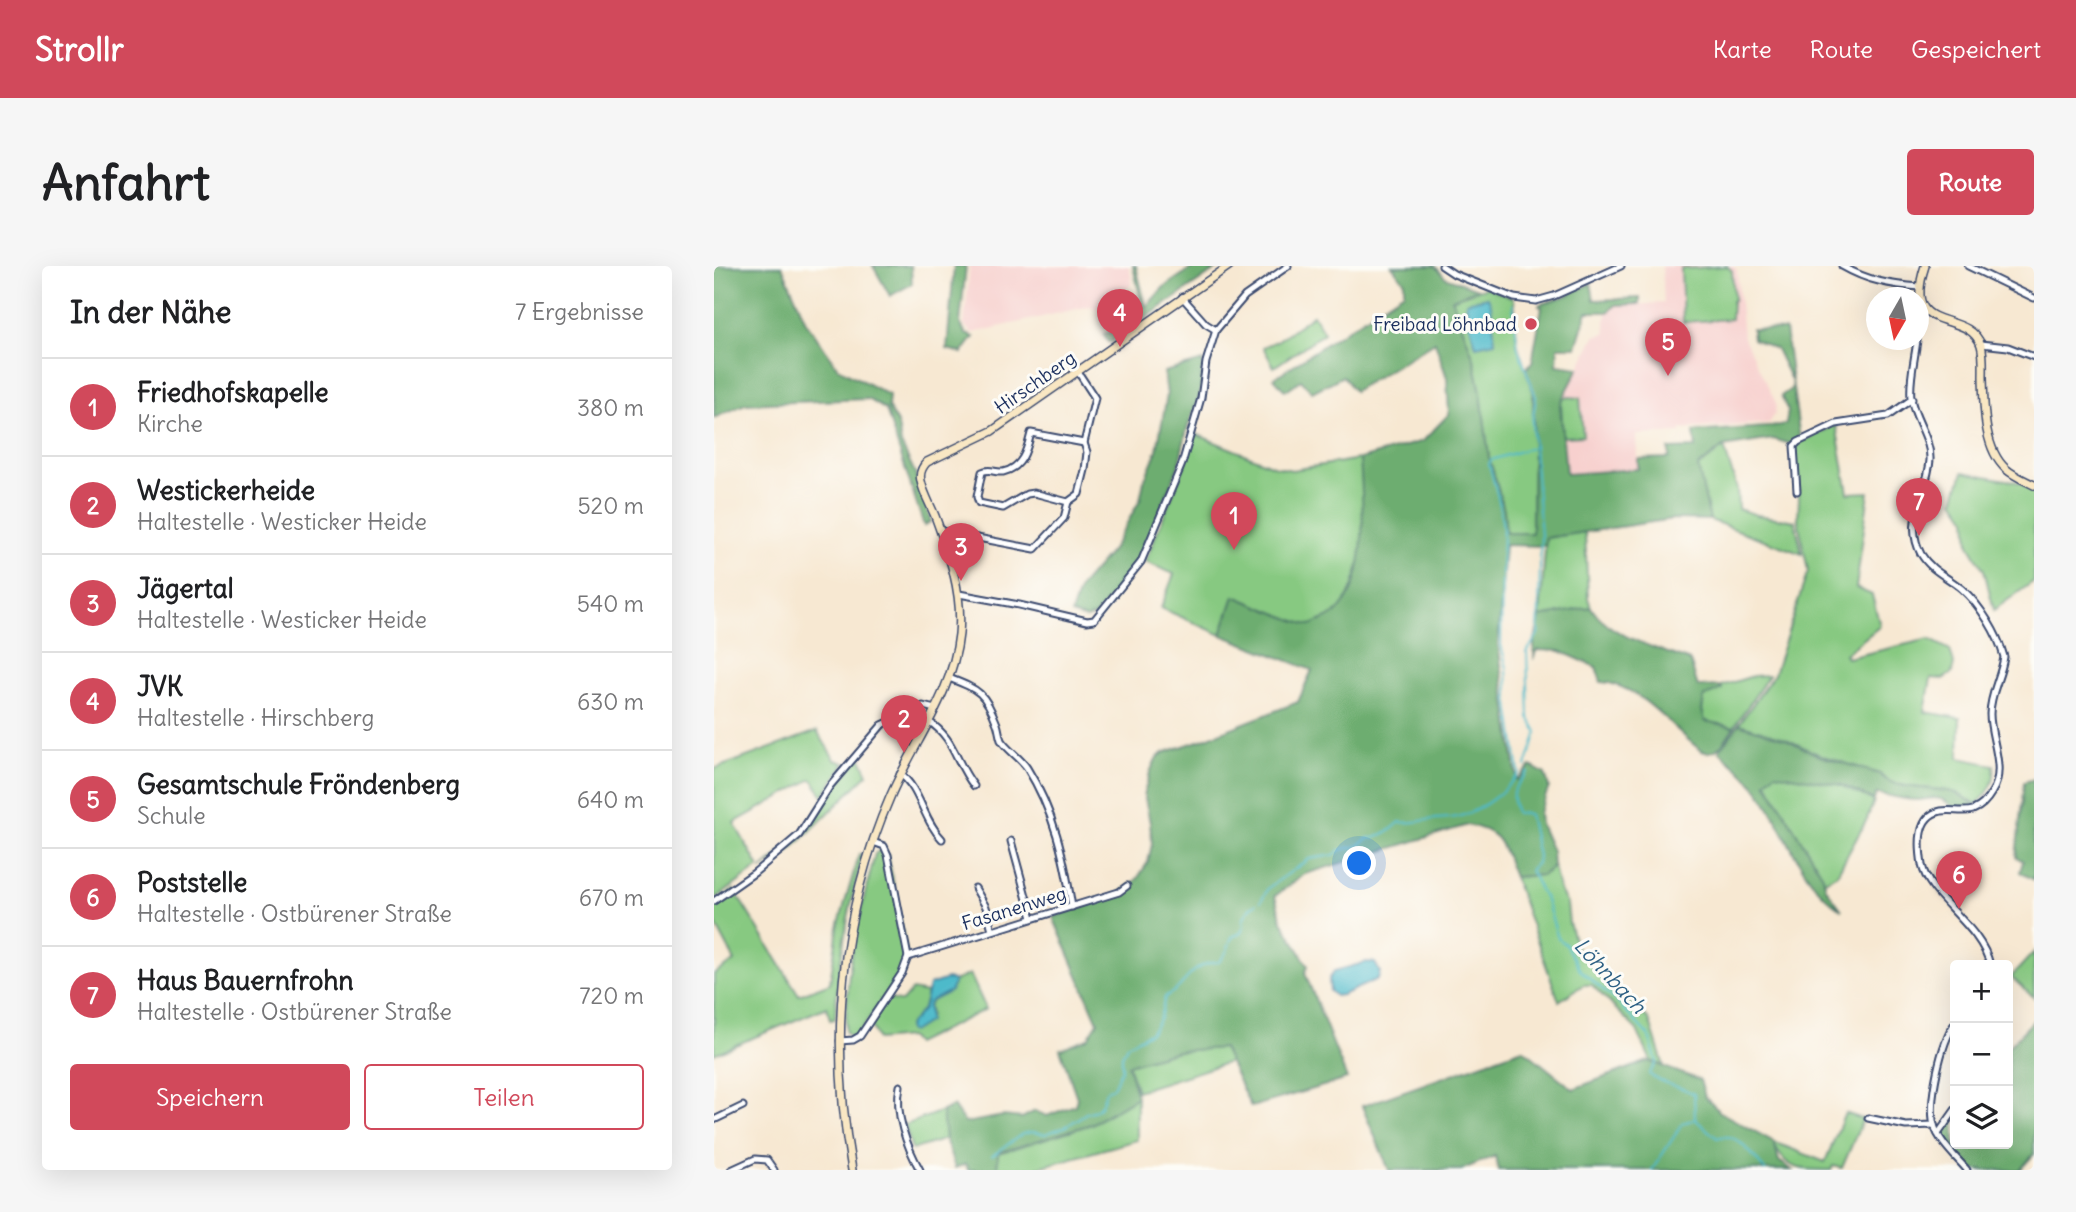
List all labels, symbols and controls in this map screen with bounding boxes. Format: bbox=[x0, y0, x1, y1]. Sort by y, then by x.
text: Strollr bbox=[35, 28, 124, 70]
text: Karte bbox=[1713, 34, 1772, 64]
text: Route bbox=[1810, 34, 1873, 64]
text: Gespeichert bbox=[1911, 34, 2041, 64]
button: Route bbox=[1907, 149, 2034, 215]
text: Anfahrt bbox=[42, 152, 210, 213]
north arrow bbox=[1866, 287, 1929, 350]
pin: 4 bbox=[1097, 289, 1143, 347]
text: In der Nähe bbox=[70, 293, 232, 331]
text: 7 Ergebnisse bbox=[515, 297, 644, 326]
place label: Freibad Löhnbad bbox=[1373, 312, 1517, 336]
marker: Freibad Löhnbad bbox=[1523, 316, 1539, 332]
pin: 5 bbox=[1645, 318, 1691, 376]
street label: Hirschberg bbox=[990, 345, 1080, 419]
text: Friedhofskapelle bbox=[137, 376, 329, 409]
text: 1 bbox=[88, 393, 98, 422]
text: 380 m bbox=[577, 393, 644, 422]
text: Kirche bbox=[137, 409, 203, 438]
text: Westickerheide bbox=[137, 474, 315, 507]
pin: 7 bbox=[1896, 478, 1942, 536]
text: 2 bbox=[87, 491, 99, 520]
text: 520 m bbox=[577, 491, 644, 520]
pin: 1 bbox=[1211, 492, 1257, 550]
text: Haltestelle · Westicker Heide bbox=[137, 507, 427, 536]
pin: 3 bbox=[938, 523, 984, 581]
text: Jägertal bbox=[137, 572, 233, 605]
text: 3 bbox=[86, 589, 100, 618]
text: 540 m bbox=[577, 589, 644, 618]
text: Haltestelle · Westicker Heide bbox=[137, 605, 427, 634]
text: JVK bbox=[137, 670, 183, 703]
text: 4 bbox=[86, 687, 100, 716]
text: 630 m bbox=[577, 687, 644, 716]
pin: 2 bbox=[881, 695, 927, 753]
text: Haltestelle · Hirschberg bbox=[137, 703, 374, 732]
text: Gesamtschule Fröndenberg bbox=[137, 768, 460, 801]
text: 5 bbox=[86, 785, 100, 814]
text: 640 m bbox=[577, 785, 644, 814]
text: Schule bbox=[137, 801, 206, 830]
your location bbox=[1342, 846, 1376, 880]
pin: 6 bbox=[1936, 851, 1982, 909]
text: Poststelle bbox=[137, 866, 247, 899]
street label: Fasanenweg bbox=[959, 881, 1069, 935]
text: 6 bbox=[86, 883, 100, 912]
text: 670 m bbox=[579, 883, 644, 912]
text: Haltestelle · Ostbürener Straße bbox=[137, 899, 452, 928]
water label: Löhnbach bbox=[1569, 932, 1653, 1020]
map controls bbox=[1950, 960, 2013, 1149]
button: + bbox=[1950, 960, 2013, 1023]
text: Haus Bauernfrohn bbox=[137, 964, 353, 997]
text: 7 bbox=[87, 981, 99, 1010]
text: 720 m bbox=[579, 981, 644, 1010]
text: Haltestelle · Ostbürener Straße bbox=[137, 997, 452, 1026]
button: − bbox=[1950, 1023, 2013, 1086]
button: Speichern bbox=[70, 1064, 350, 1130]
button: Teilen bbox=[364, 1064, 644, 1130]
button: layers bbox=[1950, 1086, 2013, 1149]

